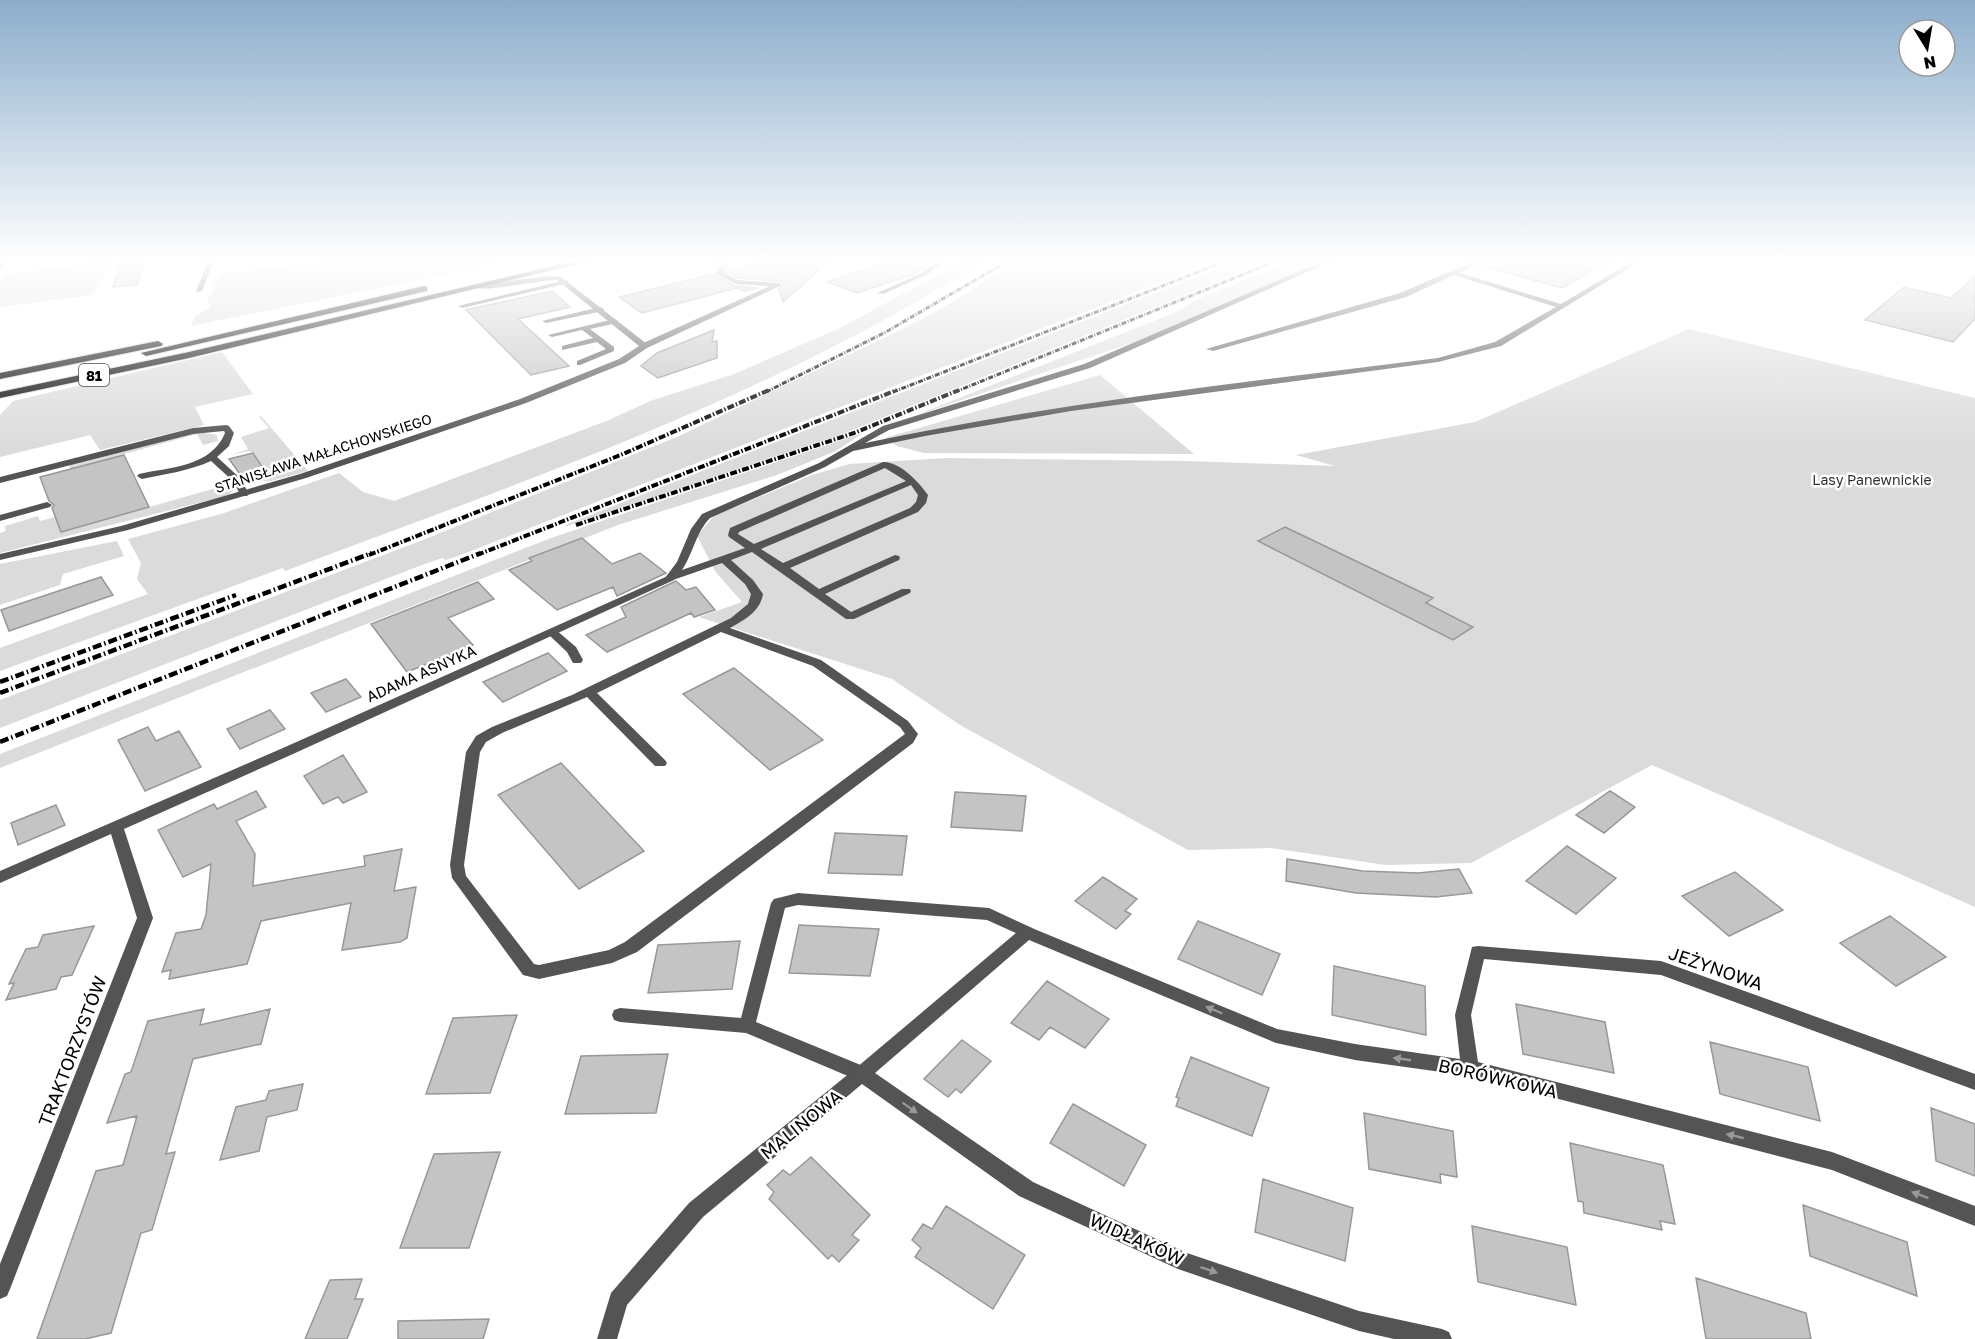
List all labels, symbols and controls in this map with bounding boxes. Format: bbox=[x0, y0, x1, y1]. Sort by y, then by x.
north arrow bbox=[1897, 18, 1957, 78]
text: N bbox=[1922, 52, 1938, 74]
road number: 81 bbox=[79, 364, 109, 386]
street label: STANISŁAWA MAŁACHOWSKIEGO bbox=[212, 410, 434, 496]
park label: Lasy Panewnickie bbox=[1812, 471, 1932, 488]
street label: ADAMA ASNYKA bbox=[363, 641, 479, 705]
street label: JEŻYNOWA bbox=[1666, 942, 1766, 994]
street label: TRAKTORZYSTÓW bbox=[33, 973, 111, 1129]
one-way arrow bbox=[1205, 1005, 1223, 1015]
one-way arrow bbox=[1392, 1054, 1411, 1063]
street label: BORÓWKOWA bbox=[1436, 1054, 1560, 1102]
street label: MALINOWA bbox=[756, 1084, 846, 1164]
one-way arrow bbox=[902, 1102, 918, 1114]
one-way arrow bbox=[1725, 1131, 1744, 1141]
one-way arrow bbox=[1911, 1189, 1929, 1199]
street label: WIDŁAKÓW bbox=[1086, 1208, 1188, 1270]
one-way arrow bbox=[1201, 1266, 1219, 1275]

